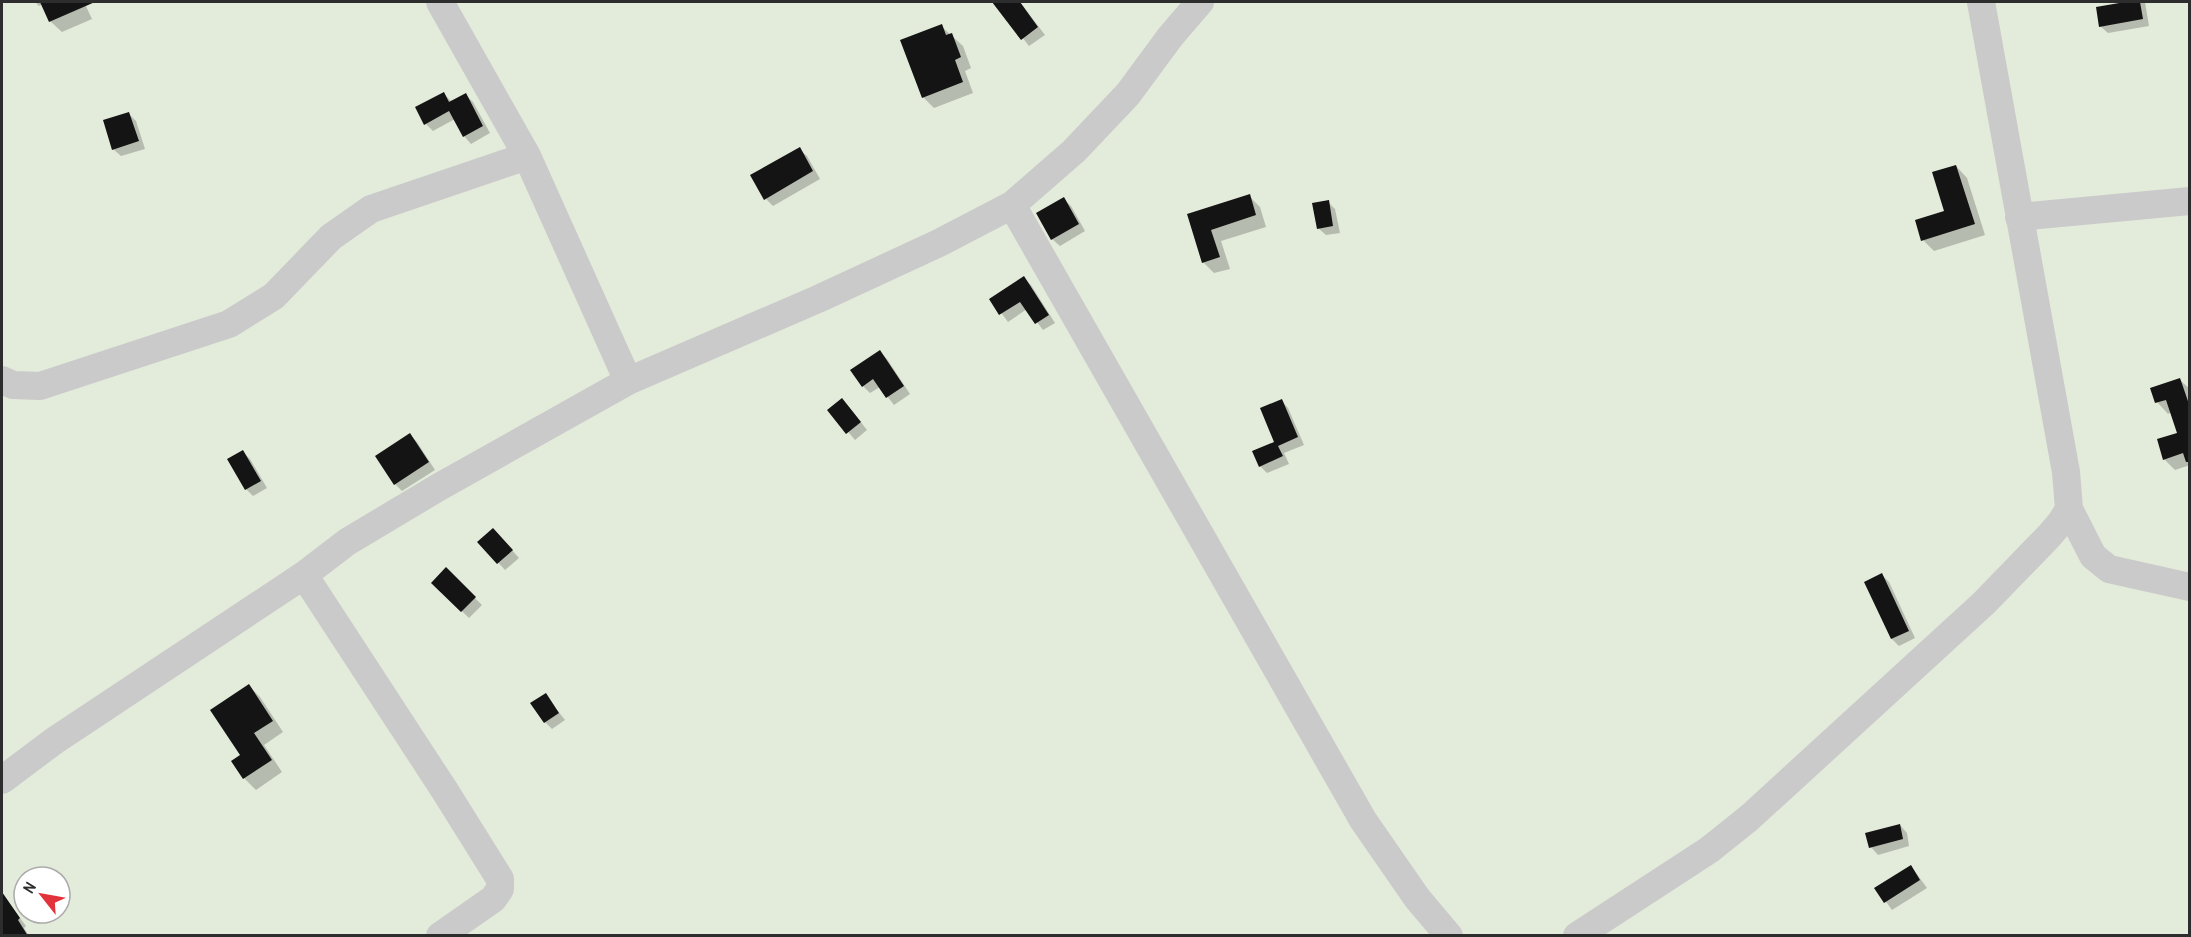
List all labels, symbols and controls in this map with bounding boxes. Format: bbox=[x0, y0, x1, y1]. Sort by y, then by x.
north arrow bbox=[12, 865, 72, 925]
text: N bbox=[17, 878, 41, 897]

